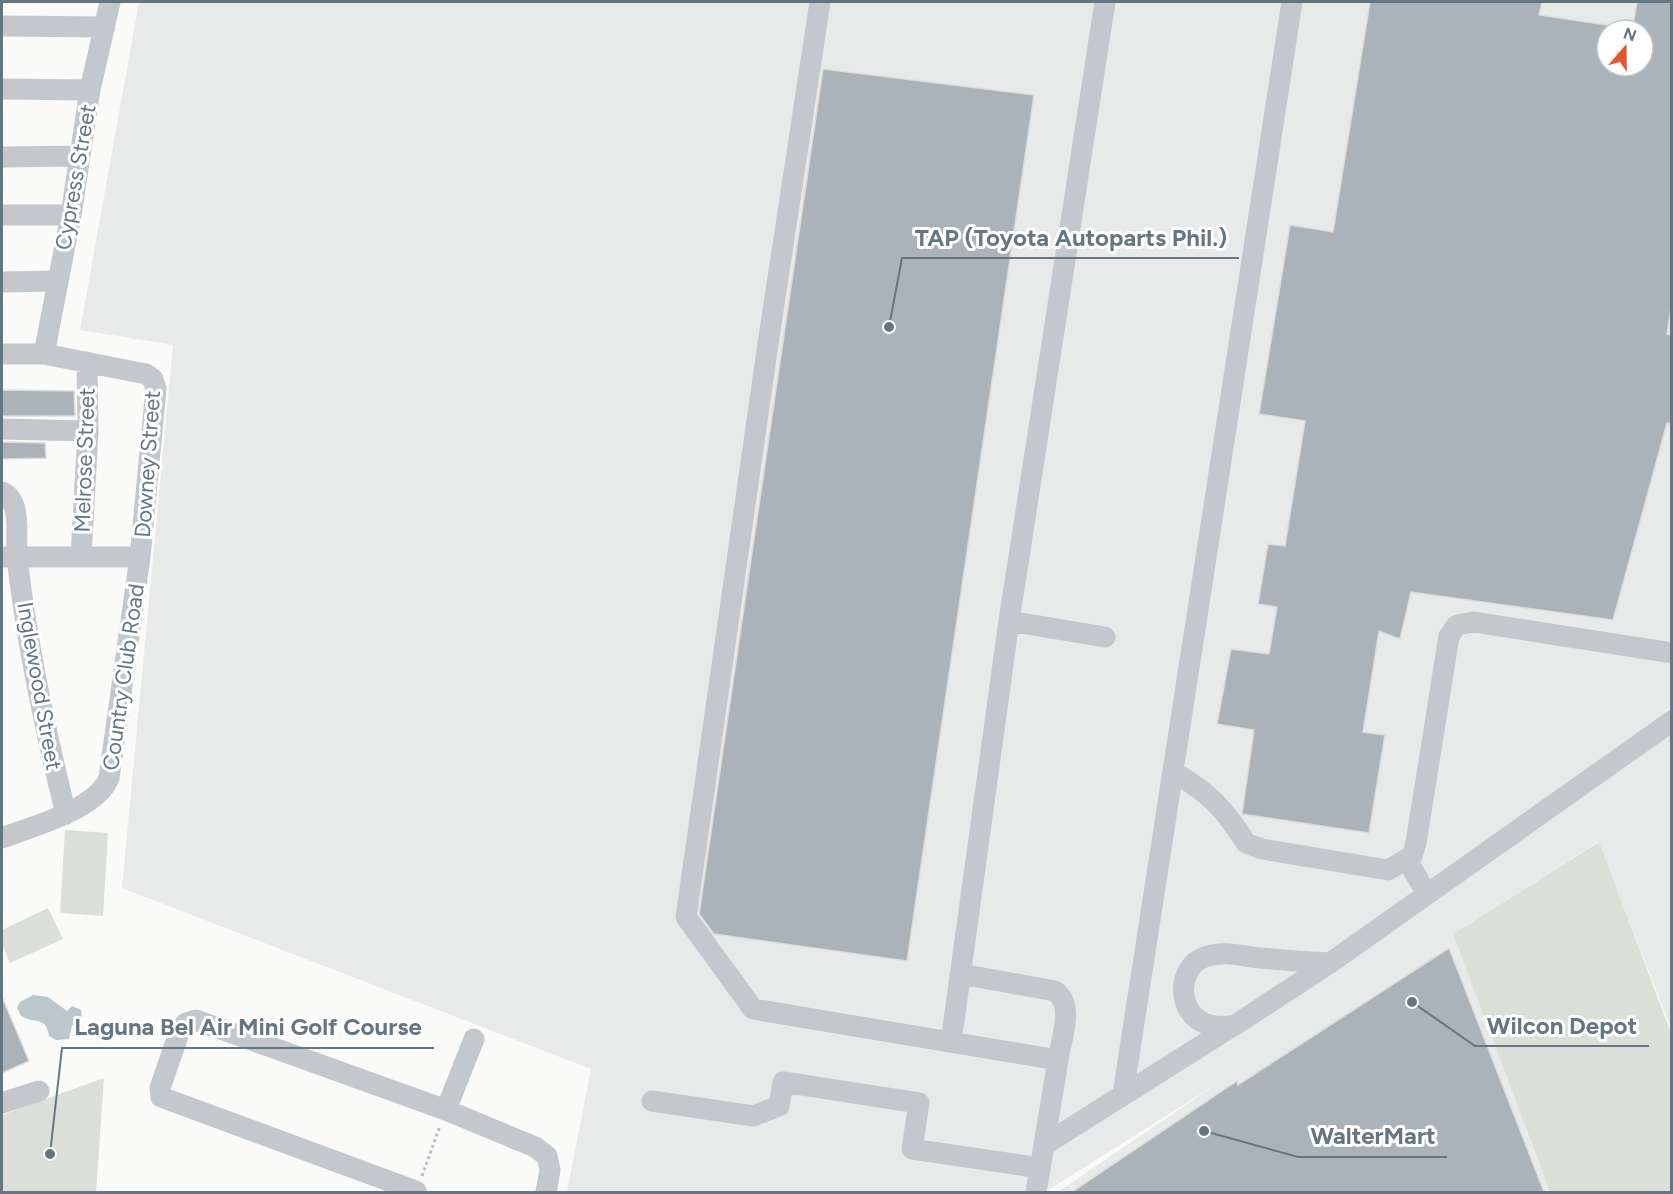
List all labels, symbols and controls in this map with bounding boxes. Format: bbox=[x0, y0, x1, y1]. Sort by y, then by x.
north arrow bbox=[1595, 18, 1655, 78]
text: N bbox=[1621, 23, 1639, 45]
street label: Cypress Street bbox=[49, 102, 102, 252]
callout: TAP (Toyota Autoparts Phil.) bbox=[902, 216, 1239, 258]
text: TAP (Toyota Autoparts Phil.) bbox=[915, 223, 1227, 252]
street label: Melrose Street bbox=[68, 387, 101, 533]
street label: Downey Street bbox=[129, 390, 166, 539]
street label: Country Club Road bbox=[97, 582, 150, 772]
street label: Inglewood Street bbox=[11, 600, 68, 772]
callout: Wilcon Depot bbox=[1475, 1004, 1649, 1046]
callout: Laguna Bel Air Mini Golf Course bbox=[62, 1006, 434, 1048]
text: Wilcon Depot bbox=[1487, 1011, 1637, 1040]
text: Laguna Bel Air Mini Golf Course bbox=[74, 1012, 422, 1041]
callout: WalterMart bbox=[1298, 1115, 1447, 1157]
text: WalterMart bbox=[1310, 1121, 1436, 1150]

